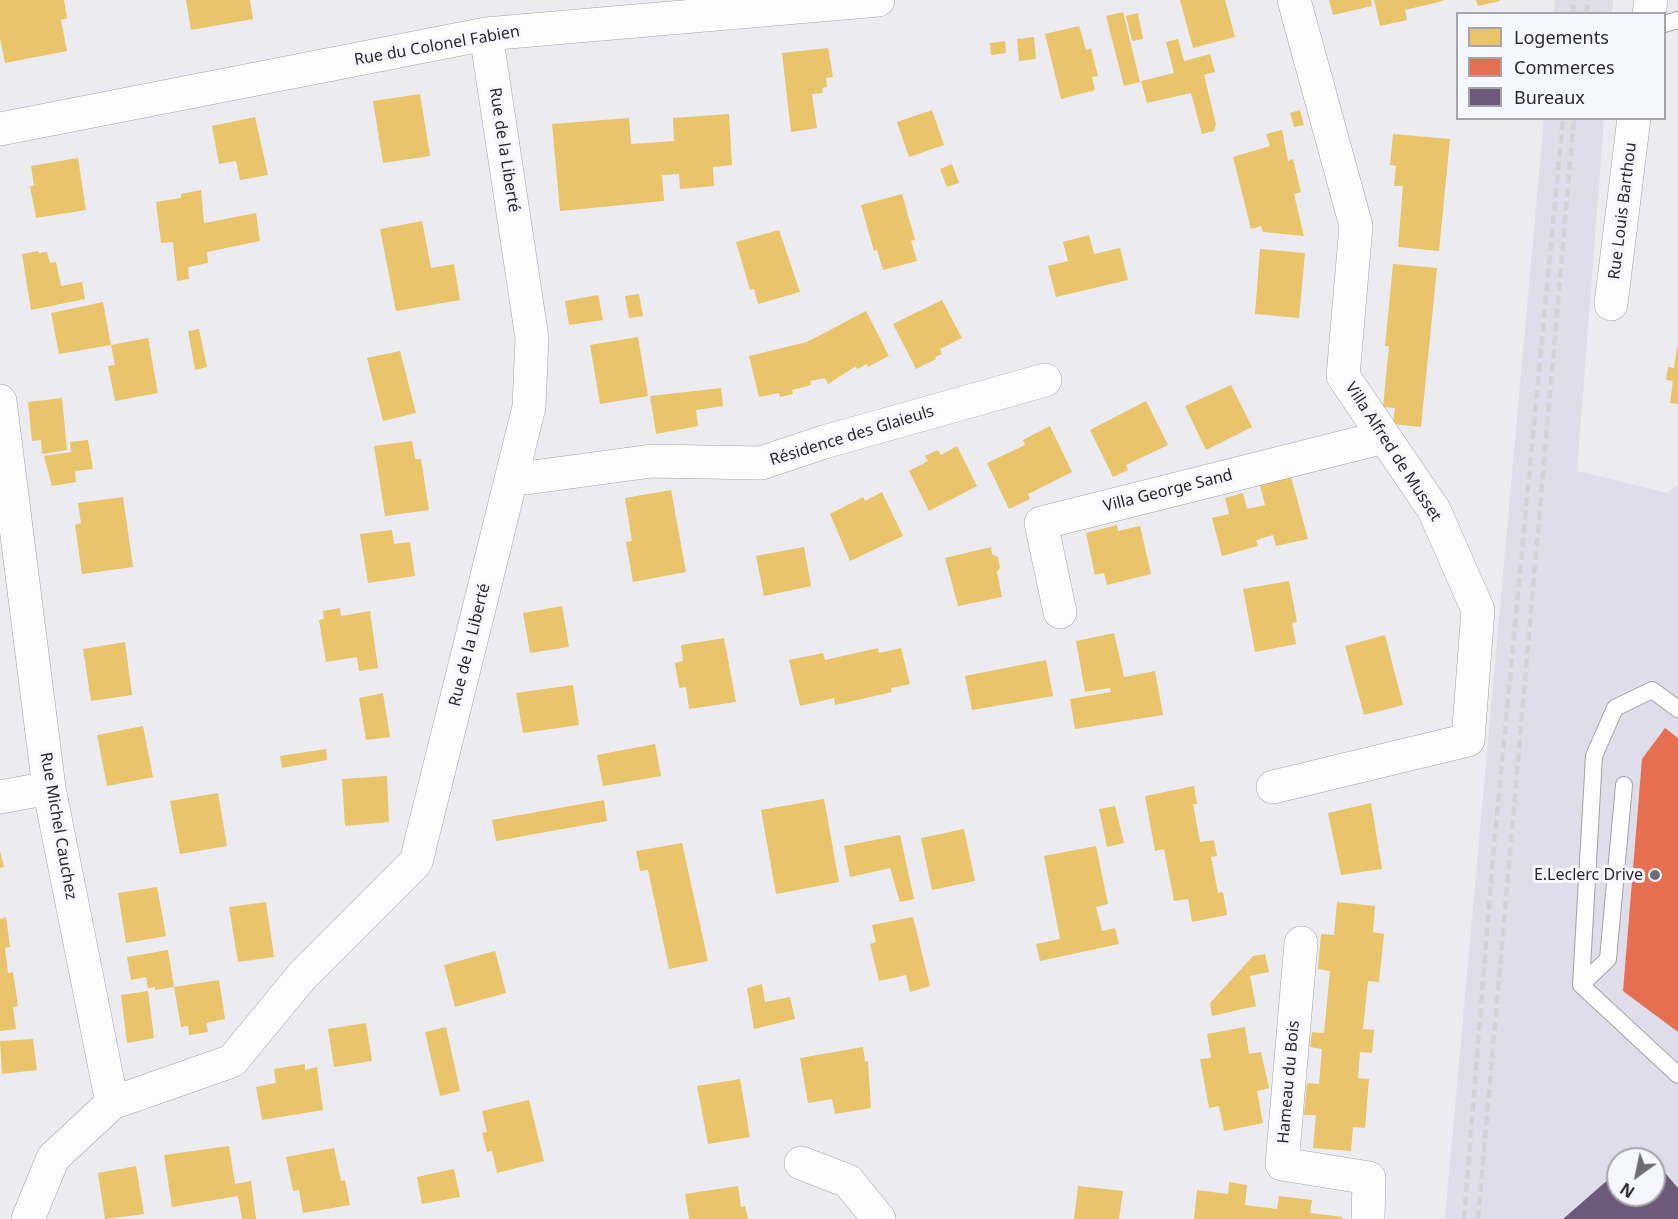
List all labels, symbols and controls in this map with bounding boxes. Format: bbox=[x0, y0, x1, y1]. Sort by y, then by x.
legend bbox=[1456, 12, 1666, 120]
street label: Rue du Colonel Fabien bbox=[353, 22, 521, 70]
text: Logements bbox=[1514, 25, 1609, 49]
text: Commerces bbox=[1514, 55, 1615, 79]
text: Bureaux bbox=[1514, 85, 1585, 109]
street label: Rue de la Liberté bbox=[485, 86, 523, 214]
street label: Rue Louis Barthou bbox=[1605, 141, 1641, 281]
street label: Villa Alfred de Musset bbox=[1341, 379, 1445, 525]
street label: Résidence des Glaieuls bbox=[768, 402, 936, 470]
street label: Villa George Sand bbox=[1101, 466, 1235, 516]
street label: Rue de la Liberté bbox=[445, 582, 495, 708]
street label: Rue Michel Cauchez bbox=[36, 751, 80, 901]
place label: E.Leclerc Drive bbox=[1534, 865, 1643, 885]
marker: E.Leclerc Drive bbox=[1648, 868, 1662, 882]
street label: Hameau du Bois bbox=[1274, 1020, 1304, 1144]
north arrow bbox=[1606, 1147, 1666, 1207]
text: N bbox=[1616, 1178, 1639, 1203]

